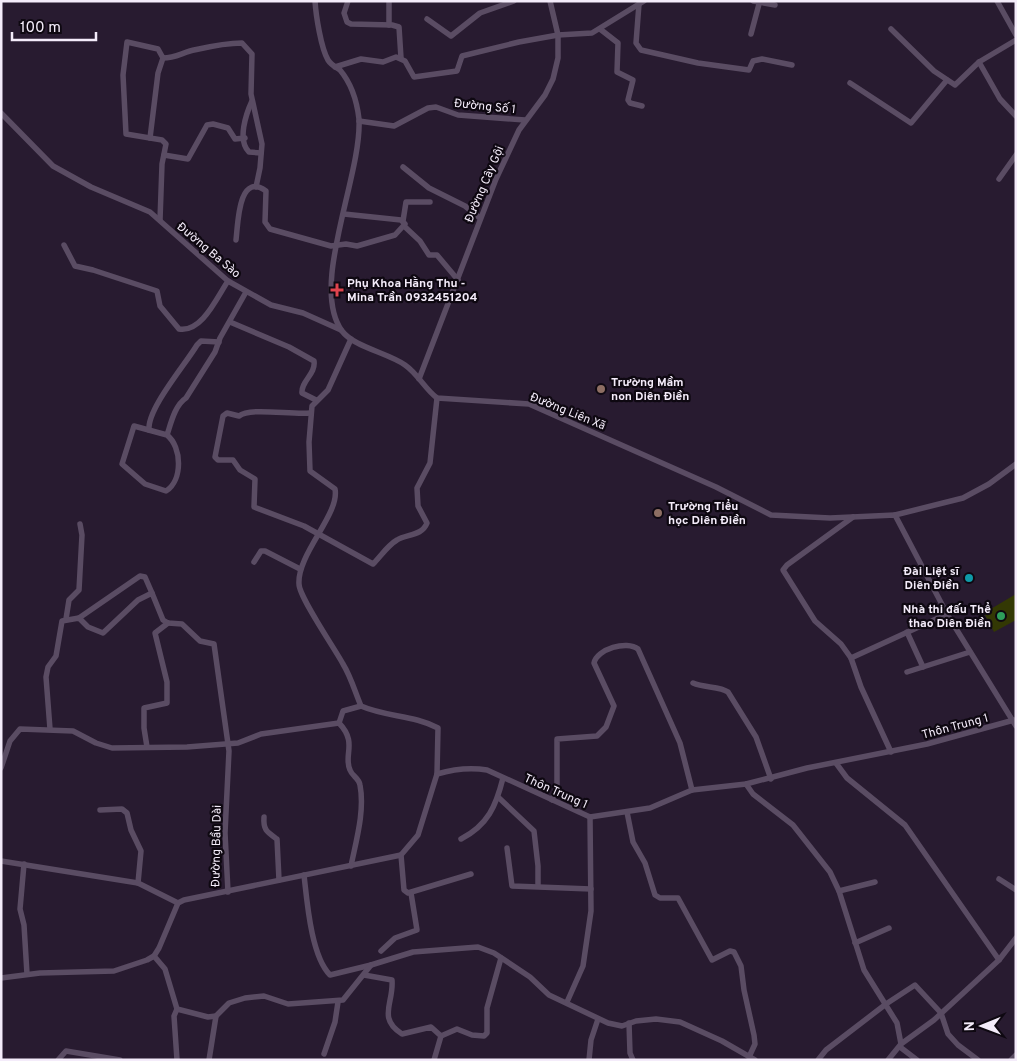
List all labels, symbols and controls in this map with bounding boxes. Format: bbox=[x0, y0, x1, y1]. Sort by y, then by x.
scale bar bbox=[12, 10, 96, 42]
text: 100 m bbox=[20, 19, 61, 38]
street label: Đường Số 1 bbox=[453, 96, 517, 118]
street label: Đường Cây Gội bbox=[462, 144, 508, 225]
street label: Đường Ba Sào bbox=[173, 219, 244, 282]
place label: Phụ Khoa Hằng Thu - Mina Trần 0932451204 bbox=[347, 276, 478, 306]
marker: Phụ Khoa Hằng Thu - Mina Trần 0932451204 bbox=[331, 284, 343, 296]
place label: Trường Mầm non Diên Điền bbox=[611, 375, 689, 405]
marker: Trường Mầm non Diên Điền bbox=[595, 383, 607, 395]
street label: Đường Liên Xã bbox=[527, 390, 608, 434]
place label: Trường Tiểu học Diên Điền bbox=[668, 499, 746, 529]
marker: Trường Tiểu học Diên Điền bbox=[652, 507, 664, 519]
place label: Đài Liệt sĩ Diên Điền bbox=[904, 564, 960, 594]
marker: Đài Liệt sĩ Diên Điền bbox=[963, 572, 975, 584]
place label: Nhà thi đấu Thể thao Diên Điền bbox=[903, 602, 991, 632]
marker: Nhà thi đấu Thể thao Diên Điền bbox=[995, 610, 1007, 622]
street label: Thôn Trung 1 bbox=[920, 710, 990, 744]
street label: Thôn Trung 1 bbox=[521, 771, 590, 813]
street label: Đường Bầu Dài bbox=[208, 805, 226, 887]
north arrow bbox=[957, 1001, 1007, 1051]
text: N bbox=[962, 1021, 979, 1031]

